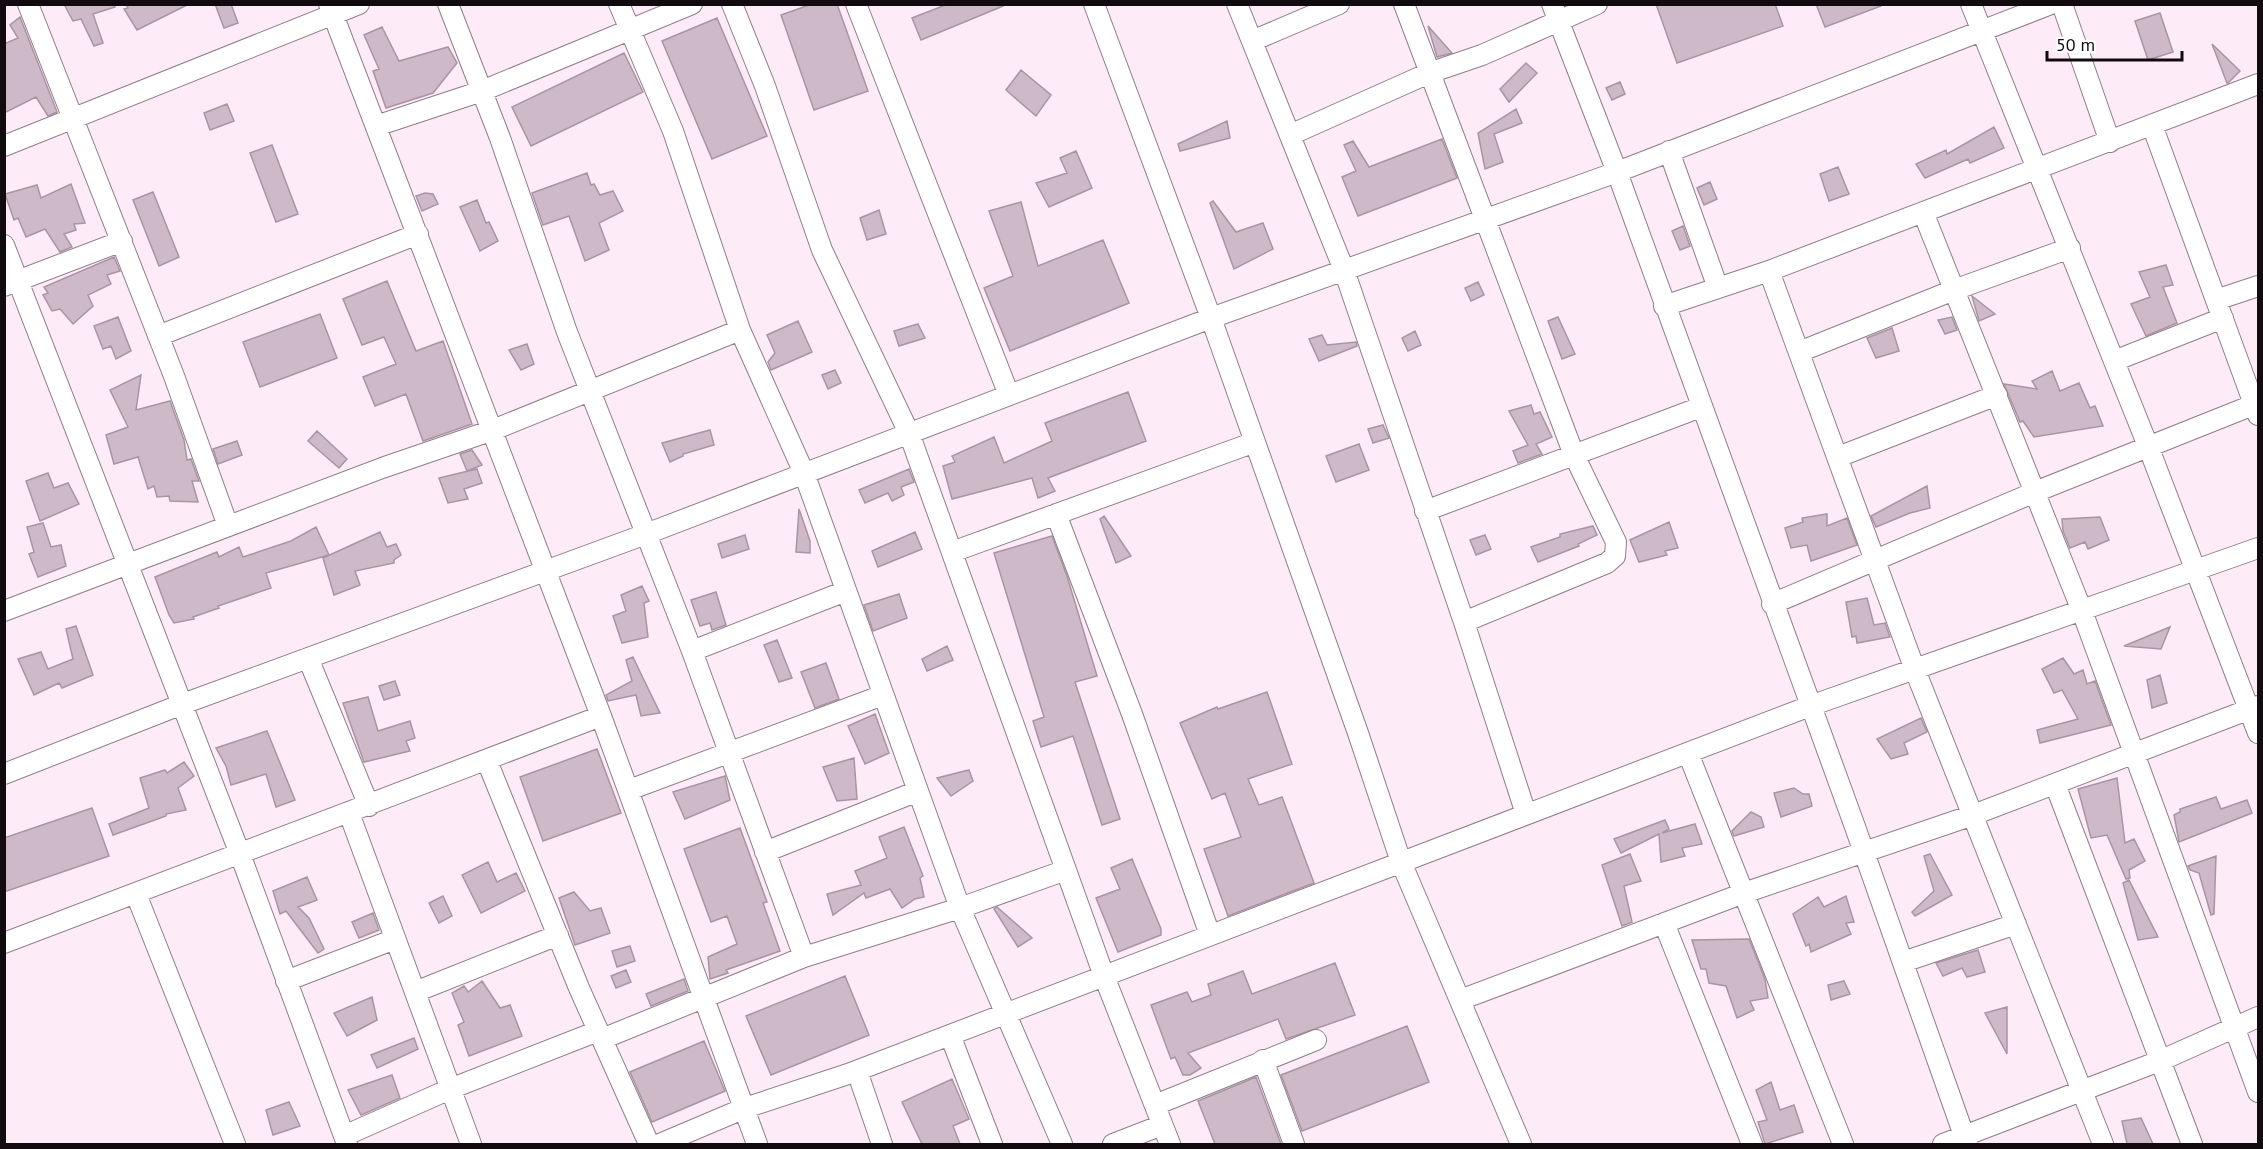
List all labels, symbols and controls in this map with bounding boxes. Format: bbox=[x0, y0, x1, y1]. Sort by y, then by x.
scale bar bbox=[2047, 24, 2182, 62]
text: 50 m bbox=[2056, 33, 2095, 56]

